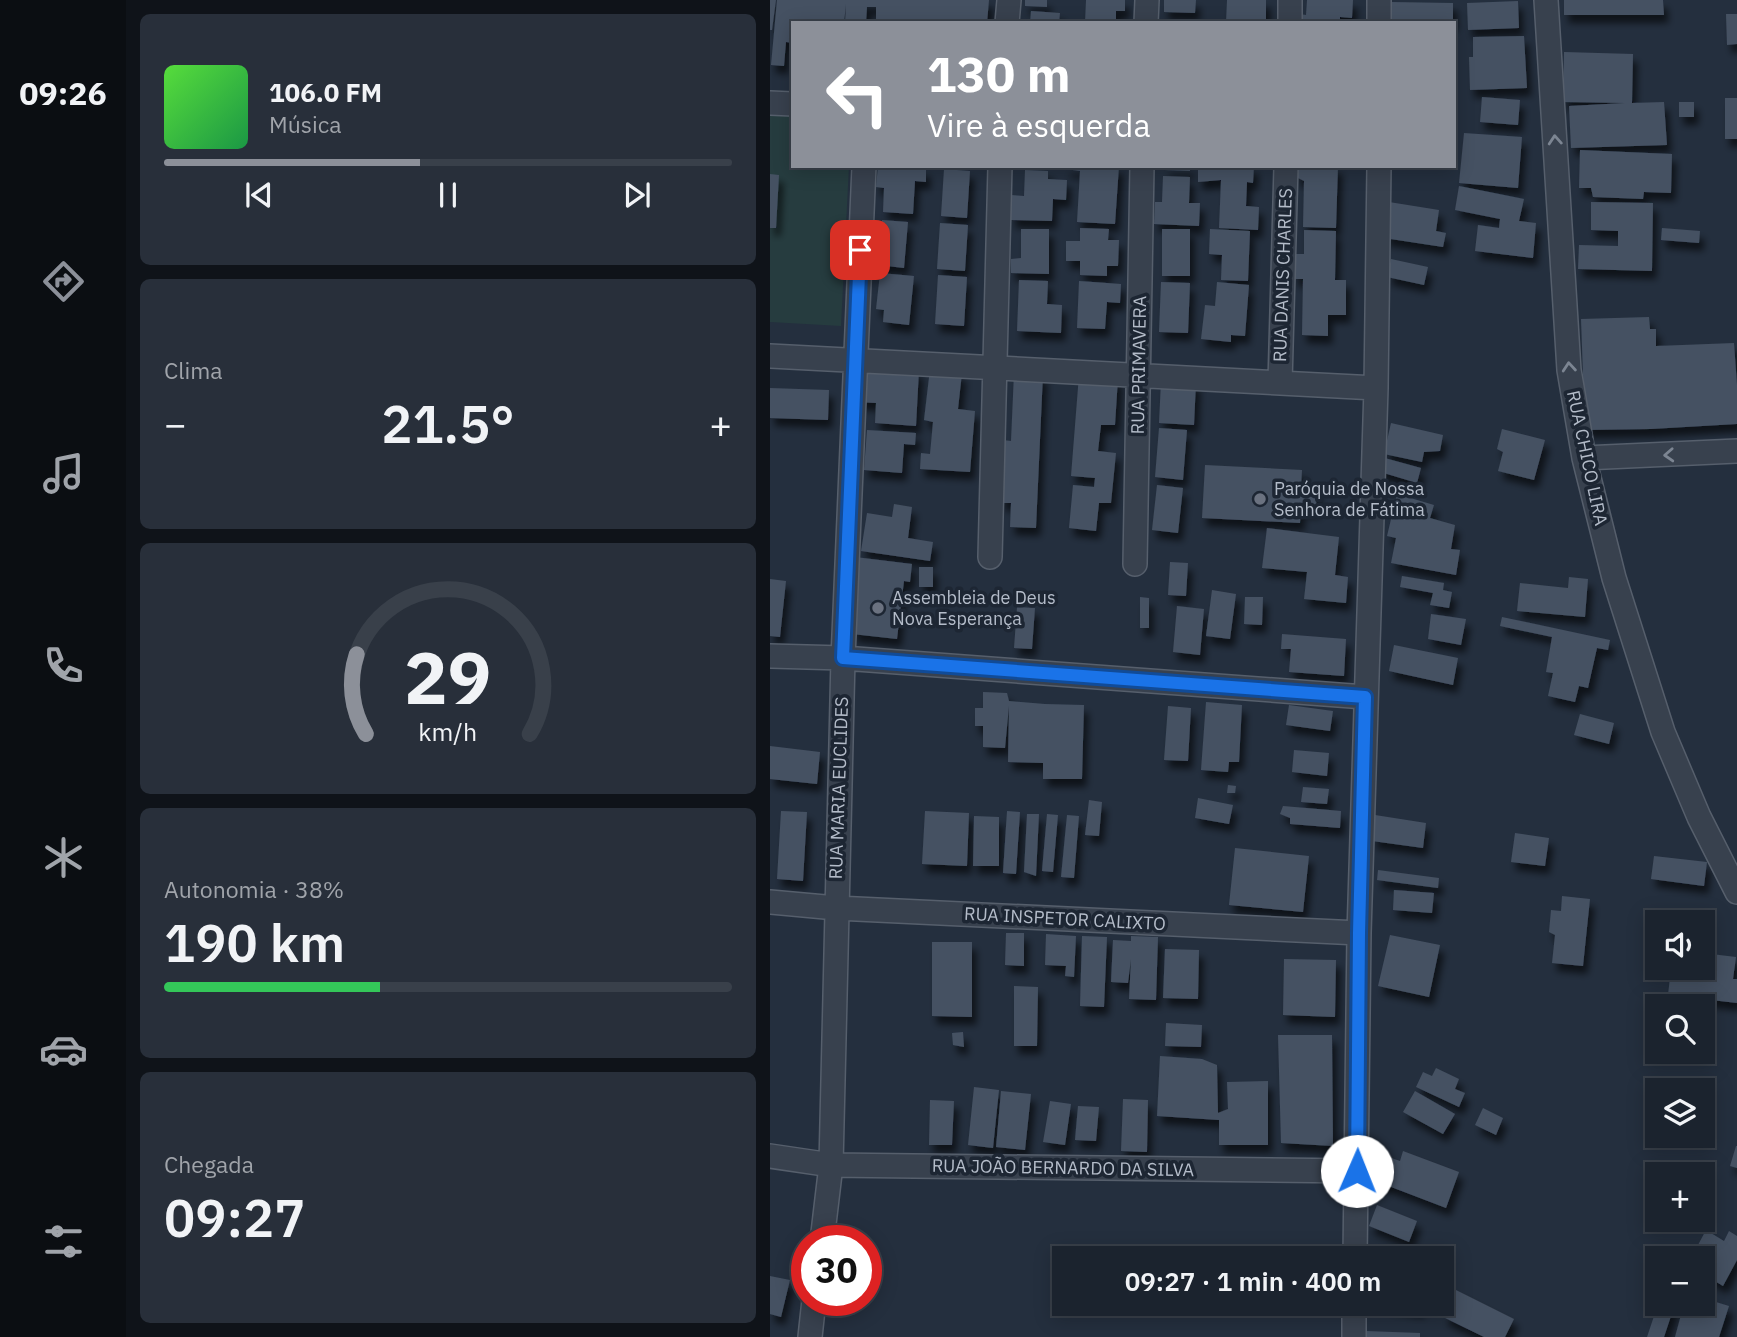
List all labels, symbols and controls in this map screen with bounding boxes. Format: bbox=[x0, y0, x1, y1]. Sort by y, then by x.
text: 130 m bbox=[927, 42, 1071, 105]
icon: left bbox=[812, 49, 903, 140]
text: 09:26 bbox=[19, 72, 107, 114]
text: 106.0 FM bbox=[269, 75, 382, 109]
text: Vire à esquerda bbox=[927, 104, 1151, 146]
text: Música bbox=[269, 109, 342, 139]
one-way arrow bbox=[1548, 134, 1563, 145]
icon: previous bbox=[240, 176, 278, 214]
icon: pause bbox=[429, 176, 467, 214]
icon: next bbox=[618, 176, 656, 214]
street label: RUA DANIS CHARLES bbox=[1268, 188, 1297, 362]
pin bbox=[830, 220, 890, 280]
icon: arrive bbox=[841, 231, 879, 269]
icon: directions bbox=[39, 257, 88, 306]
street label: RUA PRIMAVERA bbox=[1126, 295, 1151, 434]
text: Clima bbox=[164, 355, 223, 385]
one-way arrow bbox=[1562, 361, 1577, 372]
street label: RUA CHICO LIRA bbox=[1562, 388, 1613, 528]
text: 21.5° bbox=[381, 390, 515, 457]
text: − bbox=[164, 399, 187, 448]
text: + bbox=[709, 399, 732, 448]
one-way arrow bbox=[1663, 447, 1674, 462]
icon: music bbox=[39, 449, 88, 498]
place label: Paróquia de Nossa Senhora de Fátima bbox=[1274, 477, 1425, 521]
marker: Paróquia de Nossa Senhora de Fátima bbox=[1252, 491, 1268, 507]
place label: Assembleia de Deus Nova Esperança bbox=[892, 586, 1056, 630]
marker: Assembleia de Deus Nova Esperança bbox=[870, 600, 886, 616]
text: 29 bbox=[404, 630, 492, 725]
icon: phone bbox=[39, 641, 88, 690]
street label: RUA MARIA EUCLIDES bbox=[824, 696, 853, 880]
text: km/h bbox=[419, 715, 477, 748]
icon: climate bbox=[39, 833, 88, 882]
text: Autonomia · 38% bbox=[164, 874, 344, 904]
street label: RUA INSPETOR CALIXTO bbox=[964, 902, 1166, 935]
text: 190 km bbox=[164, 909, 345, 976]
map controls bbox=[1645, 910, 1715, 1316]
button: sound bbox=[1645, 910, 1715, 980]
button: search bbox=[1645, 994, 1715, 1064]
icon: car bbox=[39, 1025, 88, 1074]
button: layers bbox=[1645, 1078, 1715, 1148]
position arrow bbox=[1320, 1134, 1394, 1208]
text: Chegada bbox=[164, 1149, 254, 1179]
street label: RUA JOÃO BERNARDO DA SILVA bbox=[932, 1154, 1195, 1181]
button: + bbox=[1645, 1162, 1715, 1232]
text: 09:27 bbox=[164, 1184, 305, 1251]
icon: filters bbox=[39, 1217, 88, 1266]
speed limit sign: 30 bbox=[791, 1225, 882, 1316]
button: − bbox=[1645, 1246, 1715, 1316]
text: 09:27 · 1 min · 400 m bbox=[1125, 1264, 1381, 1298]

